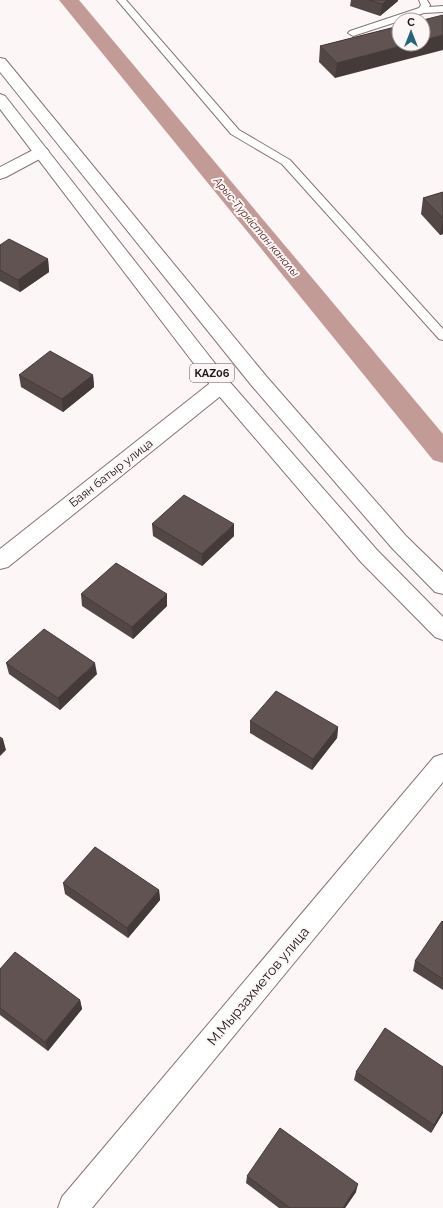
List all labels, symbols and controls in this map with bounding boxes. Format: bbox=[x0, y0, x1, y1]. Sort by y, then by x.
north arrow bbox=[391, 12, 431, 52]
text: С bbox=[407, 16, 415, 29]
water label: Арыс-Түркістан каналы bbox=[210, 174, 302, 280]
road number: KАZ06 bbox=[190, 364, 234, 382]
street label: Баян батыр улица bbox=[66, 436, 156, 510]
street label: М.Мырзахметов улица bbox=[204, 923, 312, 1049]

